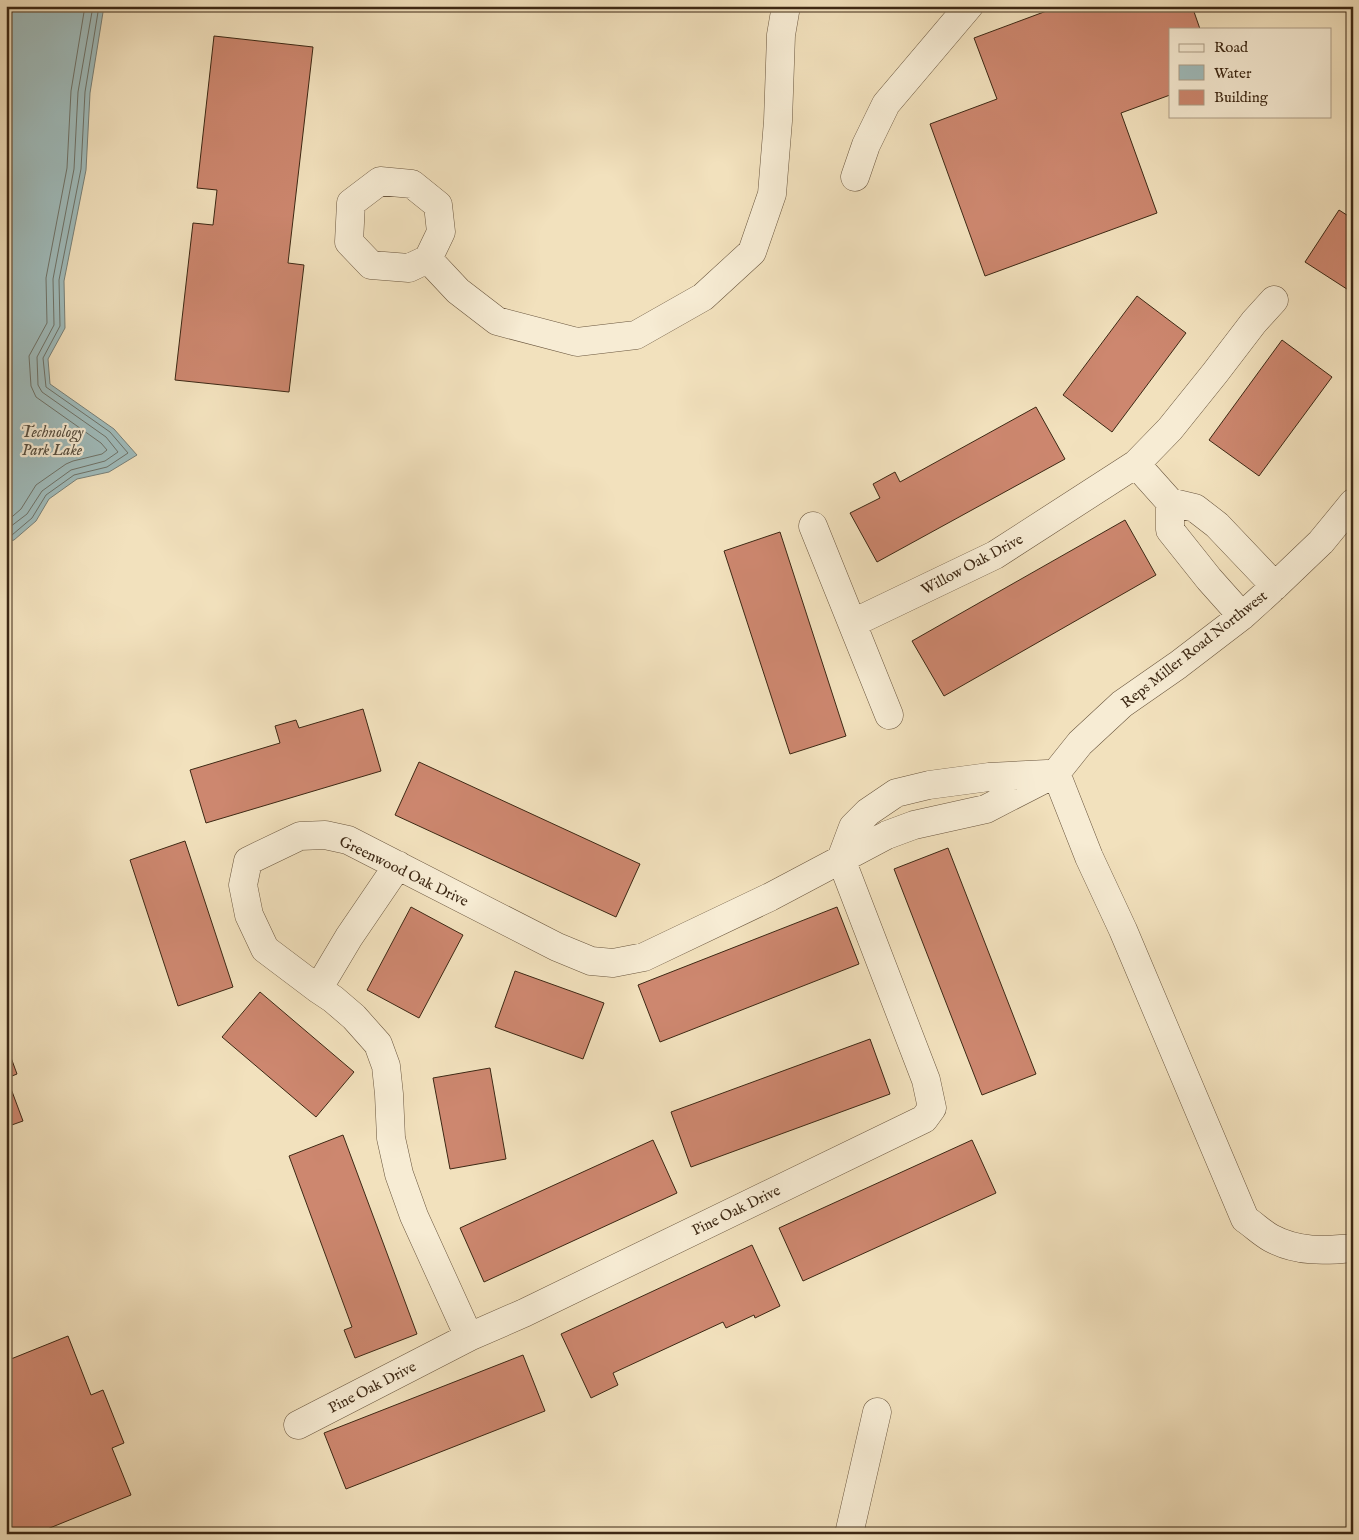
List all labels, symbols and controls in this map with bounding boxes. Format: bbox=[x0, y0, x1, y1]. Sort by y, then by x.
legend bbox=[1169, 28, 1332, 118]
text: Road bbox=[1214, 38, 1249, 57]
text: Water bbox=[1214, 64, 1252, 83]
text: Building bbox=[1214, 88, 1269, 107]
water label: Technology Park Lake bbox=[21, 423, 84, 461]
street label: Willow Oak Drive bbox=[918, 530, 1027, 599]
street label: Reps Miller Road Northwest bbox=[1117, 586, 1271, 712]
street label: Greenwood Oak Drive bbox=[336, 832, 472, 911]
street label: Pine Oak Drive bbox=[689, 1181, 784, 1240]
street label: Pine Oak Drive bbox=[325, 1357, 419, 1418]

